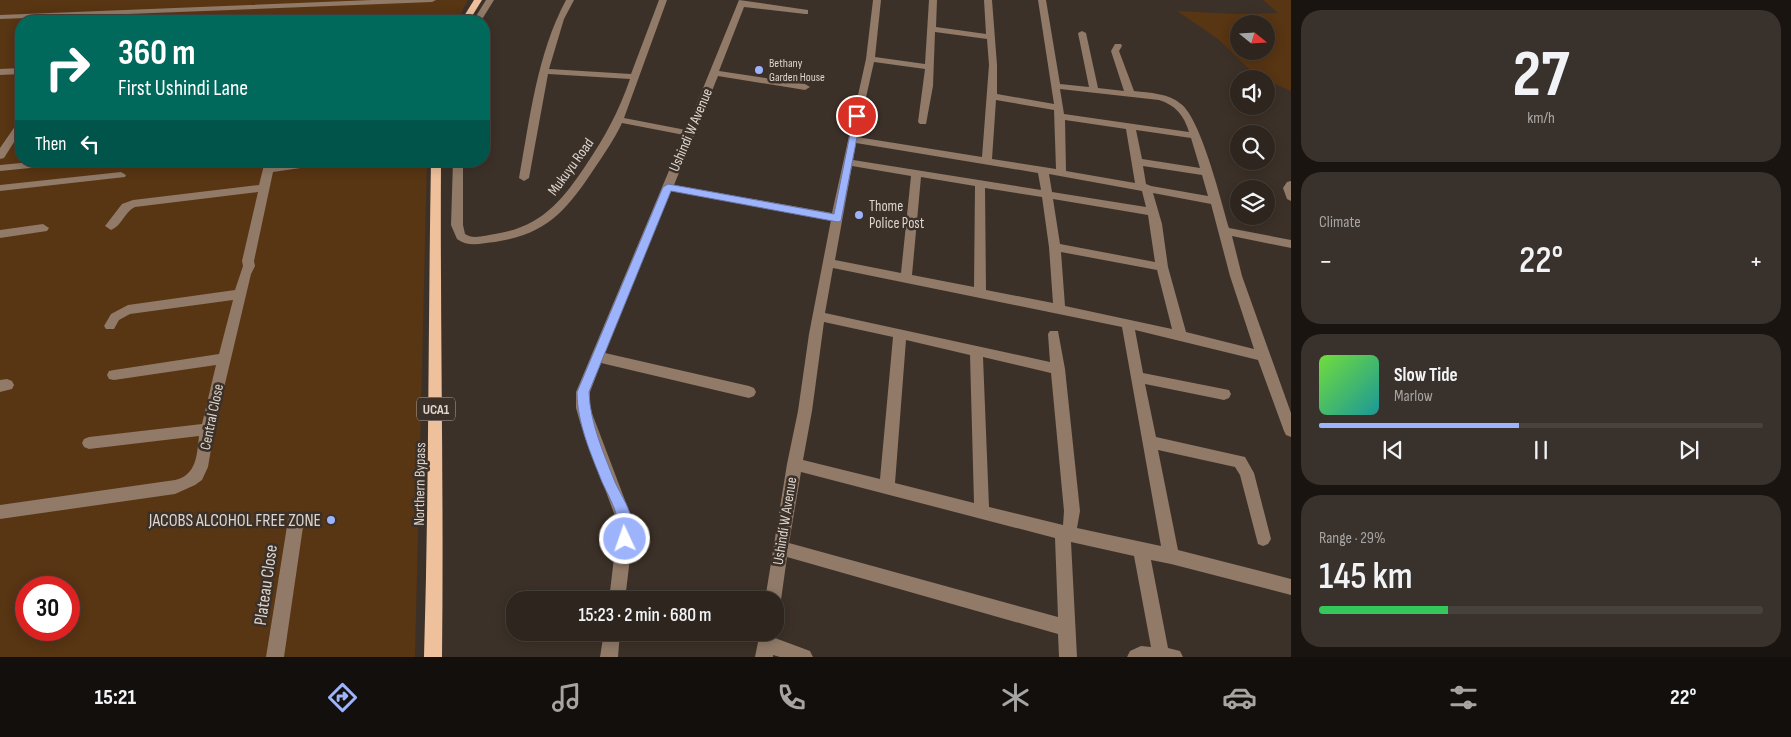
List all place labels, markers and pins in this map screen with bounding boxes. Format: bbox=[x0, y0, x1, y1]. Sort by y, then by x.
place label: Bethany Garden House bbox=[769, 56, 825, 85]
marker: Bethany Garden House bbox=[753, 64, 765, 76]
pin bbox=[836, 95, 878, 137]
place label: Thome Police Post bbox=[869, 197, 925, 233]
marker: Thome Police Post bbox=[853, 209, 865, 221]
place label: JACOBS ALCOHOL FREE ZONE bbox=[148, 510, 321, 531]
marker: JACOBS ALCOHOL FREE ZONE bbox=[325, 514, 337, 526]

